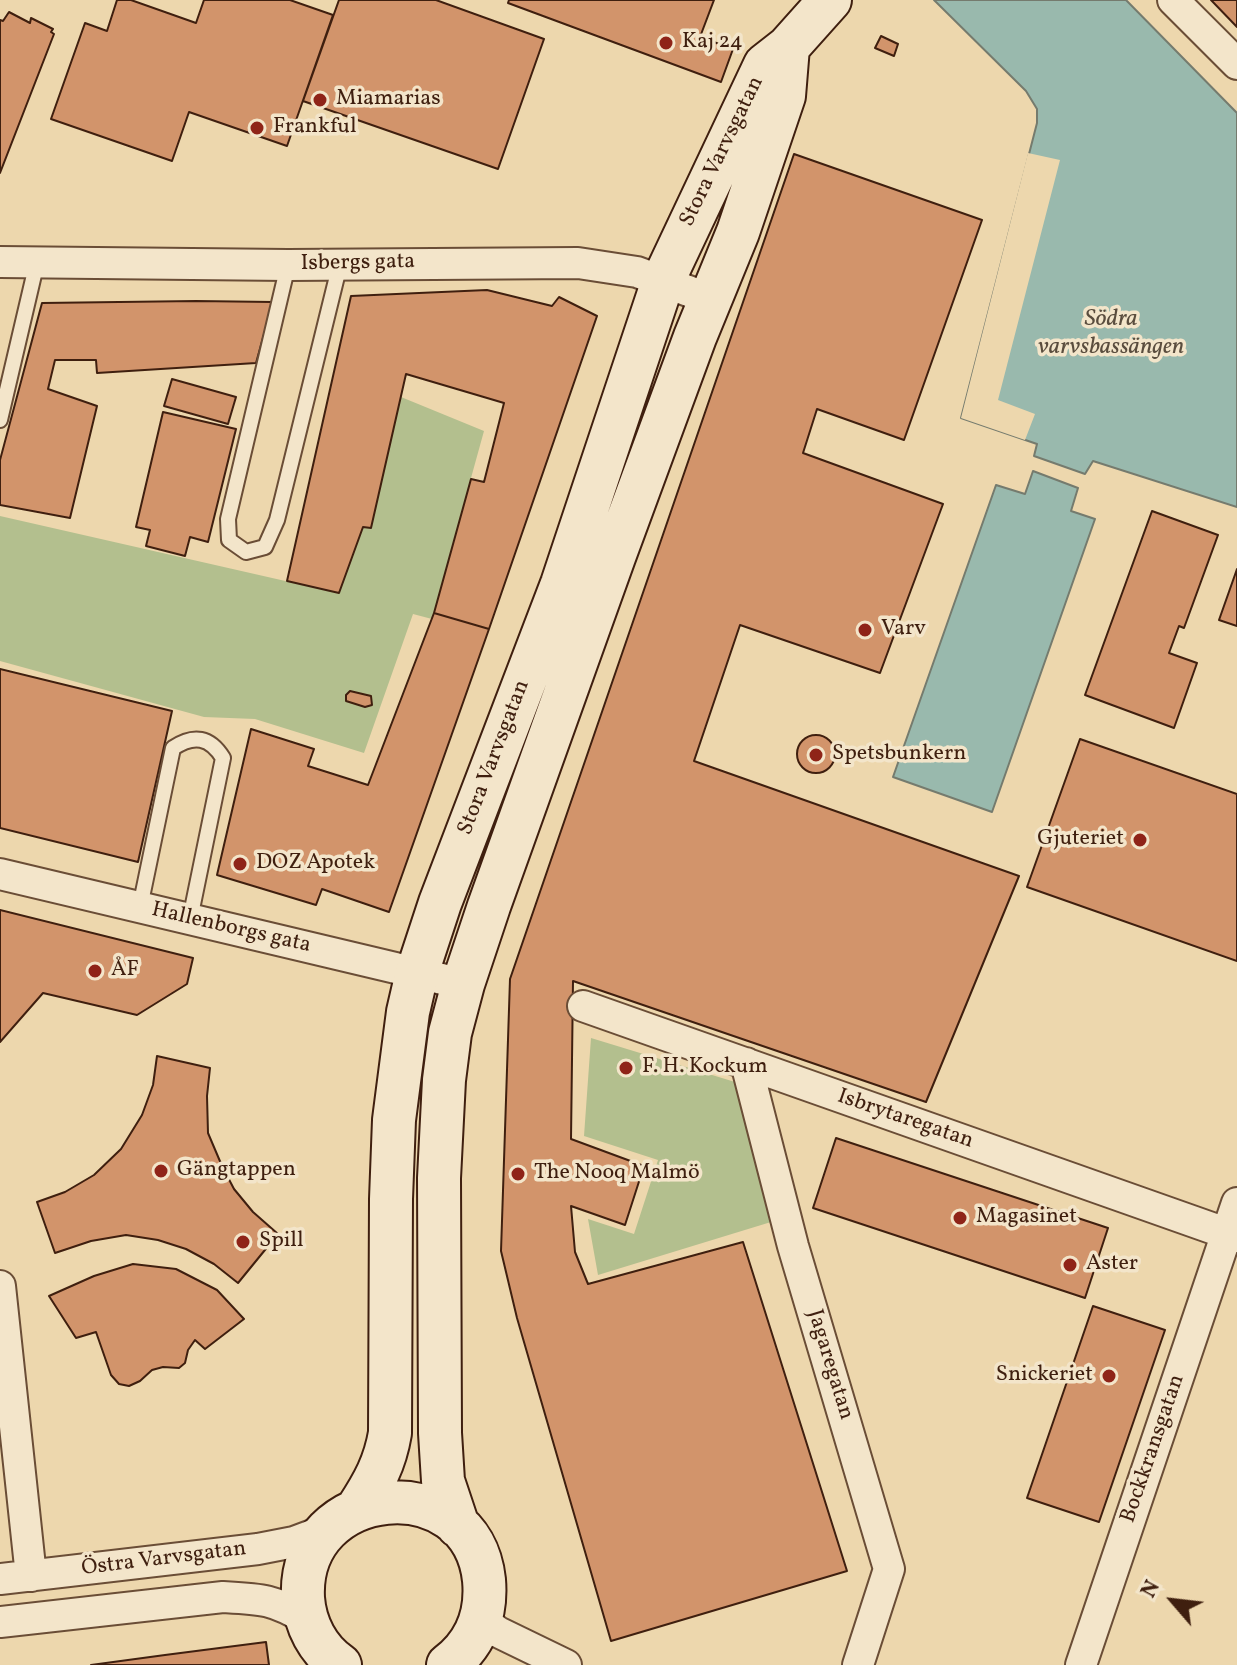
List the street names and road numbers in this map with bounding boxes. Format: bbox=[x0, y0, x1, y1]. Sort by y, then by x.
street label: Stora Varvsgatan bbox=[675, 73, 771, 231]
street label: Isbergs gata bbox=[301, 250, 415, 278]
street label: Stora Varvsgatan bbox=[453, 677, 537, 839]
street label: Hallenborgs gata bbox=[149, 898, 313, 960]
street label: Isbrytaregatan bbox=[833, 1084, 977, 1156]
street label: Jagaregatan bbox=[800, 1307, 858, 1423]
street label: Bockkransgatan bbox=[1116, 1371, 1192, 1527]
street label: Östra Varvsgatan bbox=[80, 1537, 248, 1583]

